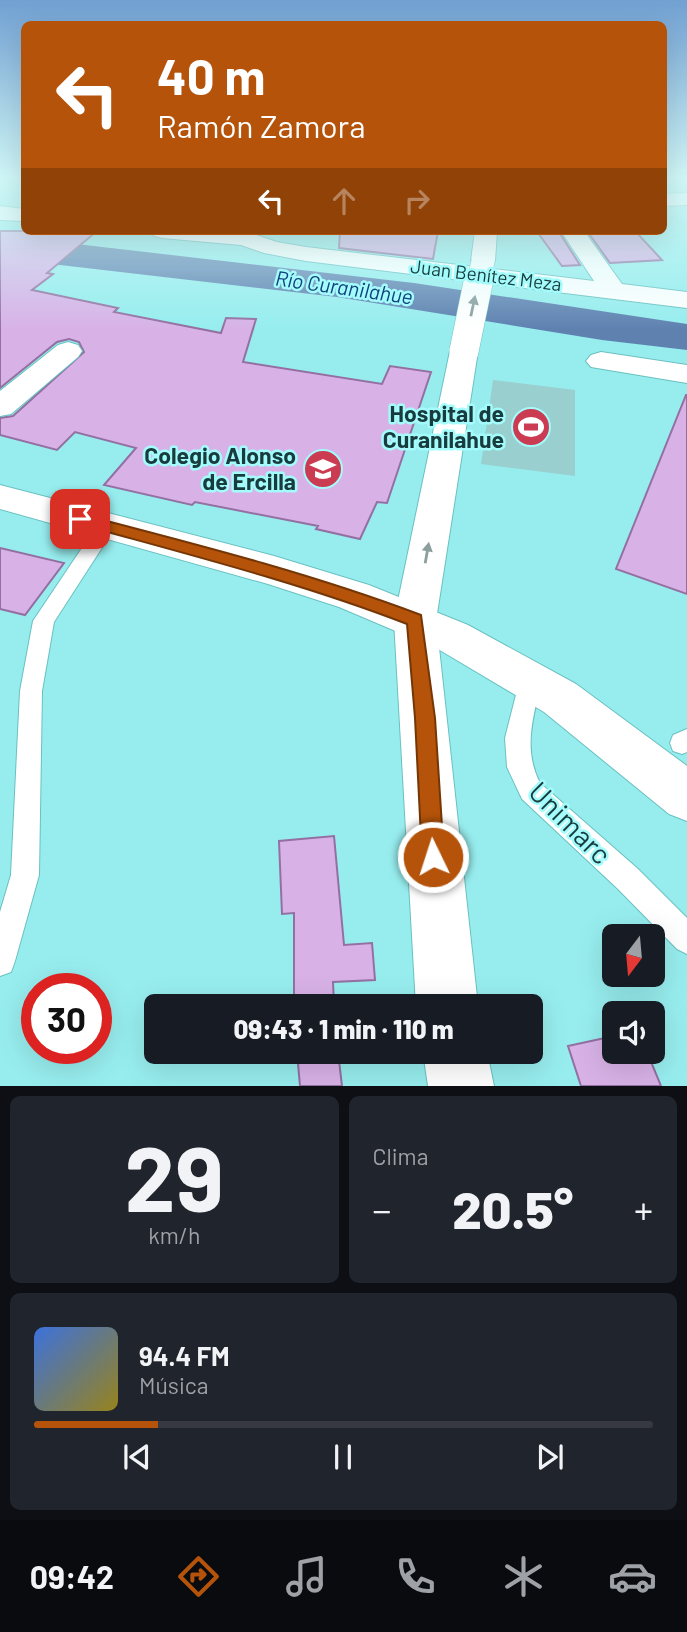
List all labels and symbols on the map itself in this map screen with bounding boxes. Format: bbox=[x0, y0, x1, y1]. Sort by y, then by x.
street label: Juan Benítez Meza bbox=[409, 254, 563, 295]
water label: Río Curanilahue bbox=[274, 265, 414, 309]
one-way arrow bbox=[468, 295, 479, 317]
place label: Hospital de Curanilahue bbox=[383, 399, 504, 453]
sports icon: Hospital de Curanilahue bbox=[510, 406, 552, 448]
place label: Colegio Alonso de Ercilla bbox=[144, 441, 296, 495]
school or university icon: Colegio Alonso de Ercilla bbox=[302, 448, 344, 490]
pin bbox=[50, 489, 110, 549]
one-way arrow bbox=[422, 542, 433, 564]
street label: Unimarc bbox=[522, 774, 619, 871]
position arrow bbox=[396, 820, 470, 894]
north arrow bbox=[602, 924, 665, 987]
speed limit sign: 30 bbox=[21, 973, 112, 1064]

